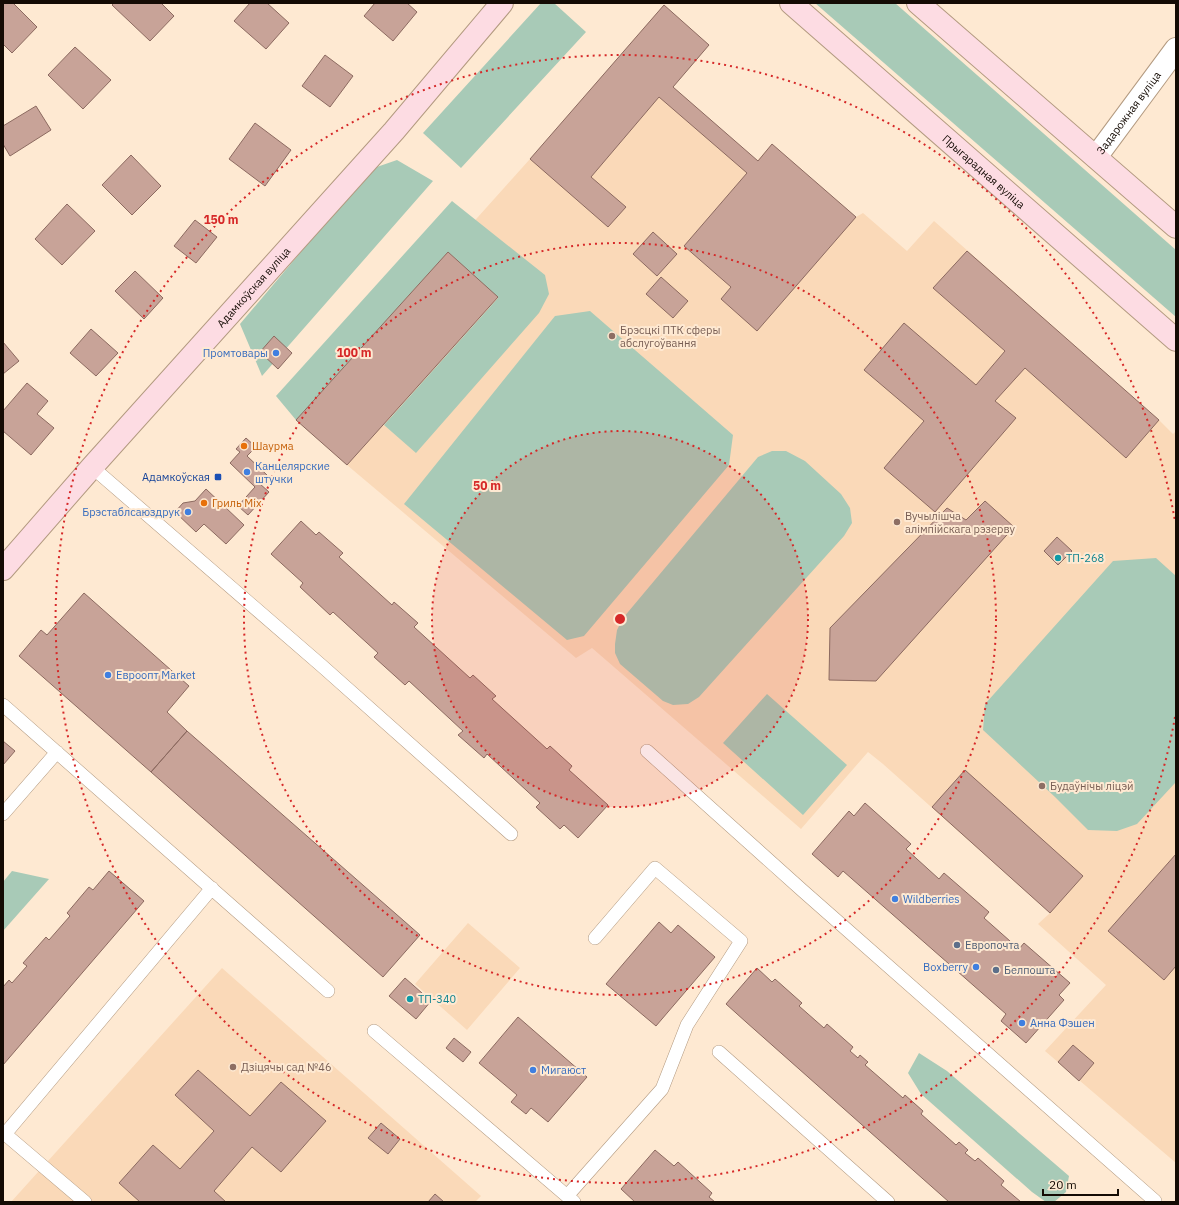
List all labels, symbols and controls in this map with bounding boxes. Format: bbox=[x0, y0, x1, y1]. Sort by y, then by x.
street label: Задарожная вуліца bbox=[1093, 68, 1164, 157]
street label: Прыгарадная вуліца bbox=[939, 132, 1028, 212]
text: 150 m bbox=[203, 212, 239, 227]
street label: Адамкоўская вуліца bbox=[214, 244, 293, 330]
place label: Брэсцкі ПТК сферы абслугоўвання bbox=[620, 323, 720, 350]
marker: Брэсцкі ПТК сферы абслугоўвання bbox=[607, 331, 617, 341]
text: 100 m bbox=[336, 345, 372, 360]
place label: Промтовары bbox=[203, 346, 268, 360]
marker: Промтовары bbox=[271, 348, 281, 358]
place label: Шаурма bbox=[252, 439, 294, 453]
marker: Шаурма bbox=[239, 441, 249, 451]
place label: Канцелярские штучки bbox=[255, 459, 330, 486]
marker: Канцелярские штучки bbox=[242, 467, 252, 477]
place label: Адамкоўская bbox=[142, 470, 210, 484]
marker: Адамкоўская bbox=[213, 472, 223, 482]
text: 50 m bbox=[473, 478, 501, 493]
place label: Гриль Mix bbox=[212, 496, 262, 510]
marker: Гриль Mix bbox=[199, 498, 209, 508]
place label: Брэстаблсаюздрук bbox=[82, 505, 180, 519]
marker: Брэстаблсаюздрук bbox=[183, 507, 193, 517]
place label: Вучылішча алімпійскага рэзерву bbox=[905, 509, 1015, 536]
marker: Вучылішча алімпійскага рэзерву bbox=[892, 517, 902, 527]
place label: ТП-268 bbox=[1066, 551, 1104, 565]
marker: ТП-268 bbox=[1053, 553, 1063, 563]
centre of rings bbox=[613, 612, 627, 626]
place label: Евроопт Market bbox=[116, 668, 196, 682]
marker: Евроопт Market bbox=[103, 670, 113, 680]
place label: Будаўнічы ліцэй bbox=[1050, 779, 1133, 793]
marker: Будаўнічы ліцэй bbox=[1037, 781, 1047, 791]
place label: Wildberries bbox=[903, 892, 960, 906]
marker: Wildberries bbox=[890, 894, 900, 904]
place label: Европочта bbox=[965, 938, 1020, 952]
marker: Европочта bbox=[952, 940, 962, 950]
place label: Boxberry bbox=[923, 960, 969, 974]
marker: Boxberry bbox=[971, 962, 981, 972]
place label: Белпошта bbox=[1004, 963, 1056, 977]
marker: Белпошта bbox=[991, 965, 1001, 975]
place label: ТП-340 bbox=[418, 992, 456, 1006]
marker: ТП-340 bbox=[405, 994, 415, 1004]
place label: Анна Фэшен bbox=[1030, 1016, 1095, 1030]
marker: Анна Фэшен bbox=[1017, 1018, 1027, 1028]
place label: Дзіцячы сад №46 bbox=[241, 1060, 332, 1074]
marker: Дзіцячы сад №46 bbox=[228, 1062, 238, 1072]
place label: Мигаюст bbox=[541, 1063, 586, 1077]
marker: Мигаюст bbox=[528, 1065, 538, 1075]
scale bar bbox=[1043, 1171, 1118, 1197]
text: 20 m bbox=[1049, 1177, 1077, 1192]

